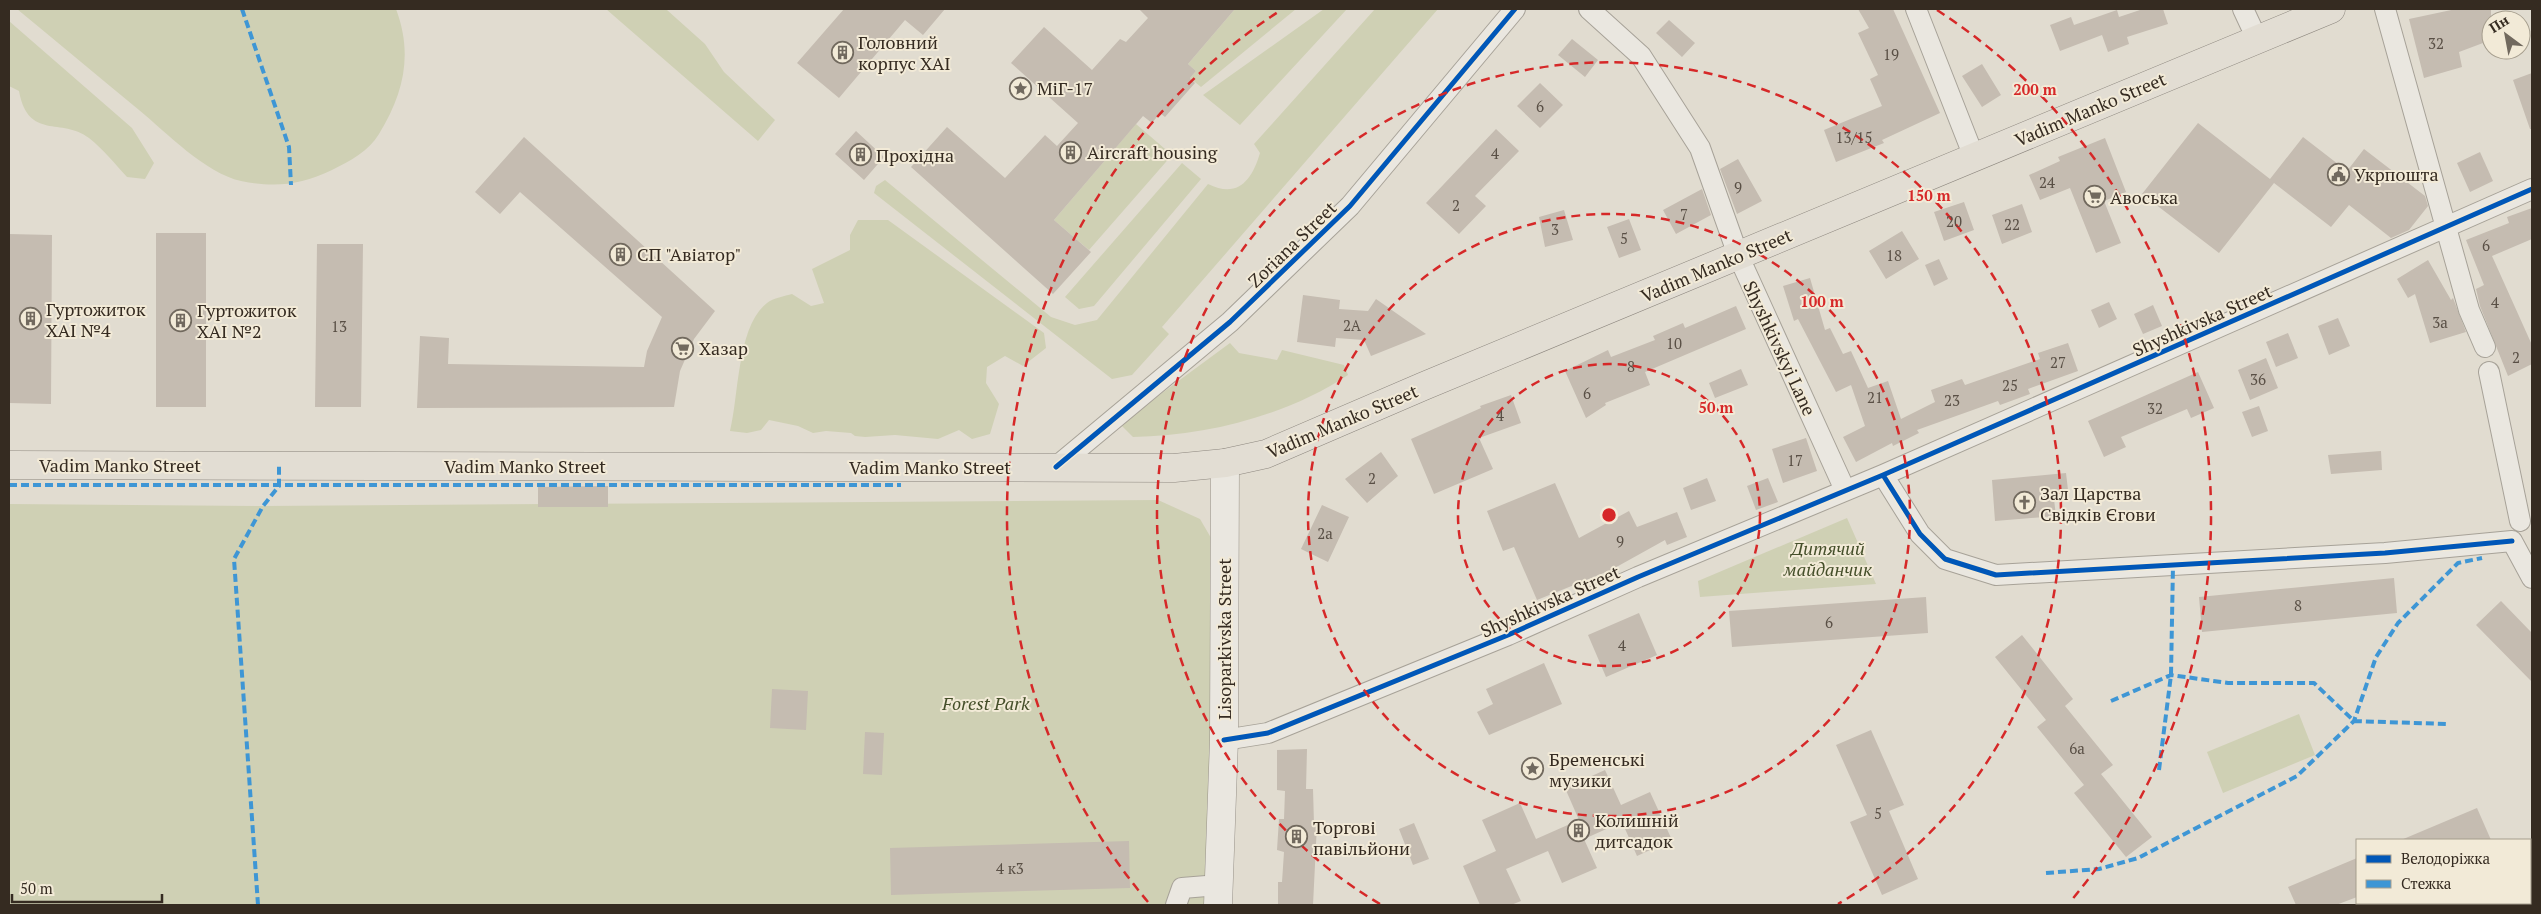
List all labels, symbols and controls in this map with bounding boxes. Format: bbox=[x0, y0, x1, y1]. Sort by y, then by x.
north arrow bbox=[2481, 10, 2531, 60]
text: Пн bbox=[2485, 10, 2512, 37]
place label: Головний корпус ХАІ bbox=[858, 30, 951, 75]
house number: 32 bbox=[2428, 33, 2444, 53]
building icon: Головний корпус ХАІ bbox=[830, 40, 854, 64]
house number: 19 bbox=[1883, 44, 1899, 64]
street label: Vadim Manko Street bbox=[2011, 66, 2170, 152]
place icon: МіГ-17 bbox=[1009, 76, 1033, 100]
place label: МіГ-17 bbox=[1037, 76, 1093, 100]
text: 200 m bbox=[2013, 79, 2057, 99]
house number: 6 bbox=[1536, 96, 1544, 116]
house number: 13/15 bbox=[1835, 127, 1873, 147]
building icon: Aircraft housing bbox=[1059, 140, 1083, 164]
place label: Aircraft housing bbox=[1087, 140, 1218, 164]
building icon: Прохідна bbox=[848, 143, 872, 167]
place label: Прохідна bbox=[876, 143, 954, 167]
house number: 4 bbox=[1491, 143, 1499, 163]
public building icon: Укрпошта bbox=[2326, 162, 2350, 186]
place label: Укрпошта bbox=[2354, 162, 2439, 186]
house number: 24 bbox=[2039, 172, 2055, 192]
house number: 9 bbox=[1734, 177, 1742, 197]
text: 150 m bbox=[1907, 185, 1951, 205]
supermarket icon: Авоська bbox=[2082, 185, 2106, 209]
place label: Авоська bbox=[2110, 185, 2178, 209]
house number: 2 bbox=[1452, 195, 1460, 215]
street label: Zoriana Street bbox=[1243, 196, 1342, 292]
house number: 7 bbox=[1680, 204, 1688, 224]
house number: 20 bbox=[1946, 211, 1962, 231]
house number: 22 bbox=[2004, 214, 2020, 234]
house number: 3 bbox=[1551, 219, 1559, 239]
street label: Vadim Manko Street bbox=[1637, 222, 1796, 308]
house number: 5 bbox=[1620, 228, 1628, 248]
house number: 6 bbox=[2482, 235, 2490, 255]
building icon: СП "Авіатор" bbox=[609, 242, 633, 266]
place label: СП "Авіатор" bbox=[637, 242, 741, 266]
house number: 18 bbox=[1886, 245, 1902, 265]
street label: Shyshkivskyi Lane bbox=[1738, 277, 1822, 419]
street label: Shyshkivska Street bbox=[2129, 278, 2276, 361]
text: 100 m bbox=[1800, 291, 1844, 311]
house number: 4 bbox=[2491, 292, 2499, 312]
place label: Гуртожиток ХАІ №4 bbox=[46, 297, 146, 342]
place label: Гуртожиток ХАІ №2 bbox=[197, 298, 297, 343]
building icon: Гуртожиток ХАІ №4 bbox=[18, 307, 42, 331]
building icon: Гуртожиток ХАІ №2 bbox=[169, 308, 193, 332]
house number: 3а bbox=[2432, 312, 2448, 332]
house number: 2A bbox=[1343, 315, 1362, 335]
house number: 13 bbox=[331, 316, 347, 336]
house number: 10 bbox=[1666, 333, 1682, 353]
supermarket icon: Хазар bbox=[671, 336, 695, 360]
place label: Хазар bbox=[699, 336, 748, 360]
house number: 2 bbox=[2512, 347, 2520, 367]
house number: 27 bbox=[2050, 352, 2066, 372]
house number: 8 bbox=[1627, 356, 1635, 376]
house number: 36 bbox=[2250, 369, 2266, 389]
house number: 25 bbox=[2002, 375, 2018, 395]
street label: Vadim Manko Street bbox=[1263, 378, 1422, 464]
house number: 6 bbox=[1583, 383, 1591, 403]
house number: 21 bbox=[1867, 387, 1883, 407]
house number: 23 bbox=[1944, 390, 1960, 410]
text: 50 m bbox=[1699, 397, 1734, 417]
house number: 32 bbox=[2147, 398, 2163, 418]
house number: 4 bbox=[1496, 405, 1504, 425]
house number: 17 bbox=[1787, 450, 1803, 470]
street label: Vadim Manko Street bbox=[39, 453, 201, 477]
street label: Vadim Manko Street bbox=[444, 454, 606, 478]
street label: Vadim Manko Street bbox=[849, 455, 1011, 479]
house number: 2 bbox=[1368, 468, 1376, 488]
place label: Зал Царства Свідків Єгови bbox=[2040, 481, 2156, 526]
church icon: Зал Царства Свідків Єгови bbox=[2012, 491, 2036, 515]
centre of rings bbox=[1600, 506, 1618, 524]
house number: 2а bbox=[1317, 523, 1333, 543]
house number: 9 bbox=[1616, 531, 1624, 551]
park label: Дитячий майданчик bbox=[1783, 536, 1872, 581]
street label: Lisoparkivska Street bbox=[1212, 558, 1236, 720]
street label: Shyshkivska Street bbox=[1477, 559, 1624, 642]
house number: 8 bbox=[2294, 595, 2302, 615]
house number: 6 bbox=[1825, 612, 1833, 632]
house number: 4 bbox=[1618, 635, 1626, 655]
park label: Forest Park bbox=[941, 691, 1030, 715]
house number: 6а bbox=[2069, 738, 2085, 758]
place label: Бременські музики bbox=[1549, 747, 1645, 792]
place icon: Бременські музики bbox=[1521, 757, 1545, 781]
house number: 5 bbox=[1874, 803, 1882, 823]
place label: Колишній дитсадок bbox=[1595, 808, 1679, 853]
place label: Торгові павільйони bbox=[1313, 815, 1410, 860]
building icon: Колишній дитсадок bbox=[1567, 818, 1591, 842]
building icon: Торгові павільйони bbox=[1285, 825, 1309, 849]
legend bbox=[2356, 839, 2531, 904]
text: Велодоріжка bbox=[2401, 848, 2490, 868]
house number: 4 к3 bbox=[996, 858, 1024, 878]
scale bar bbox=[12, 872, 162, 904]
text: Стежка bbox=[2401, 873, 2452, 893]
text: 50 m bbox=[20, 878, 53, 898]

